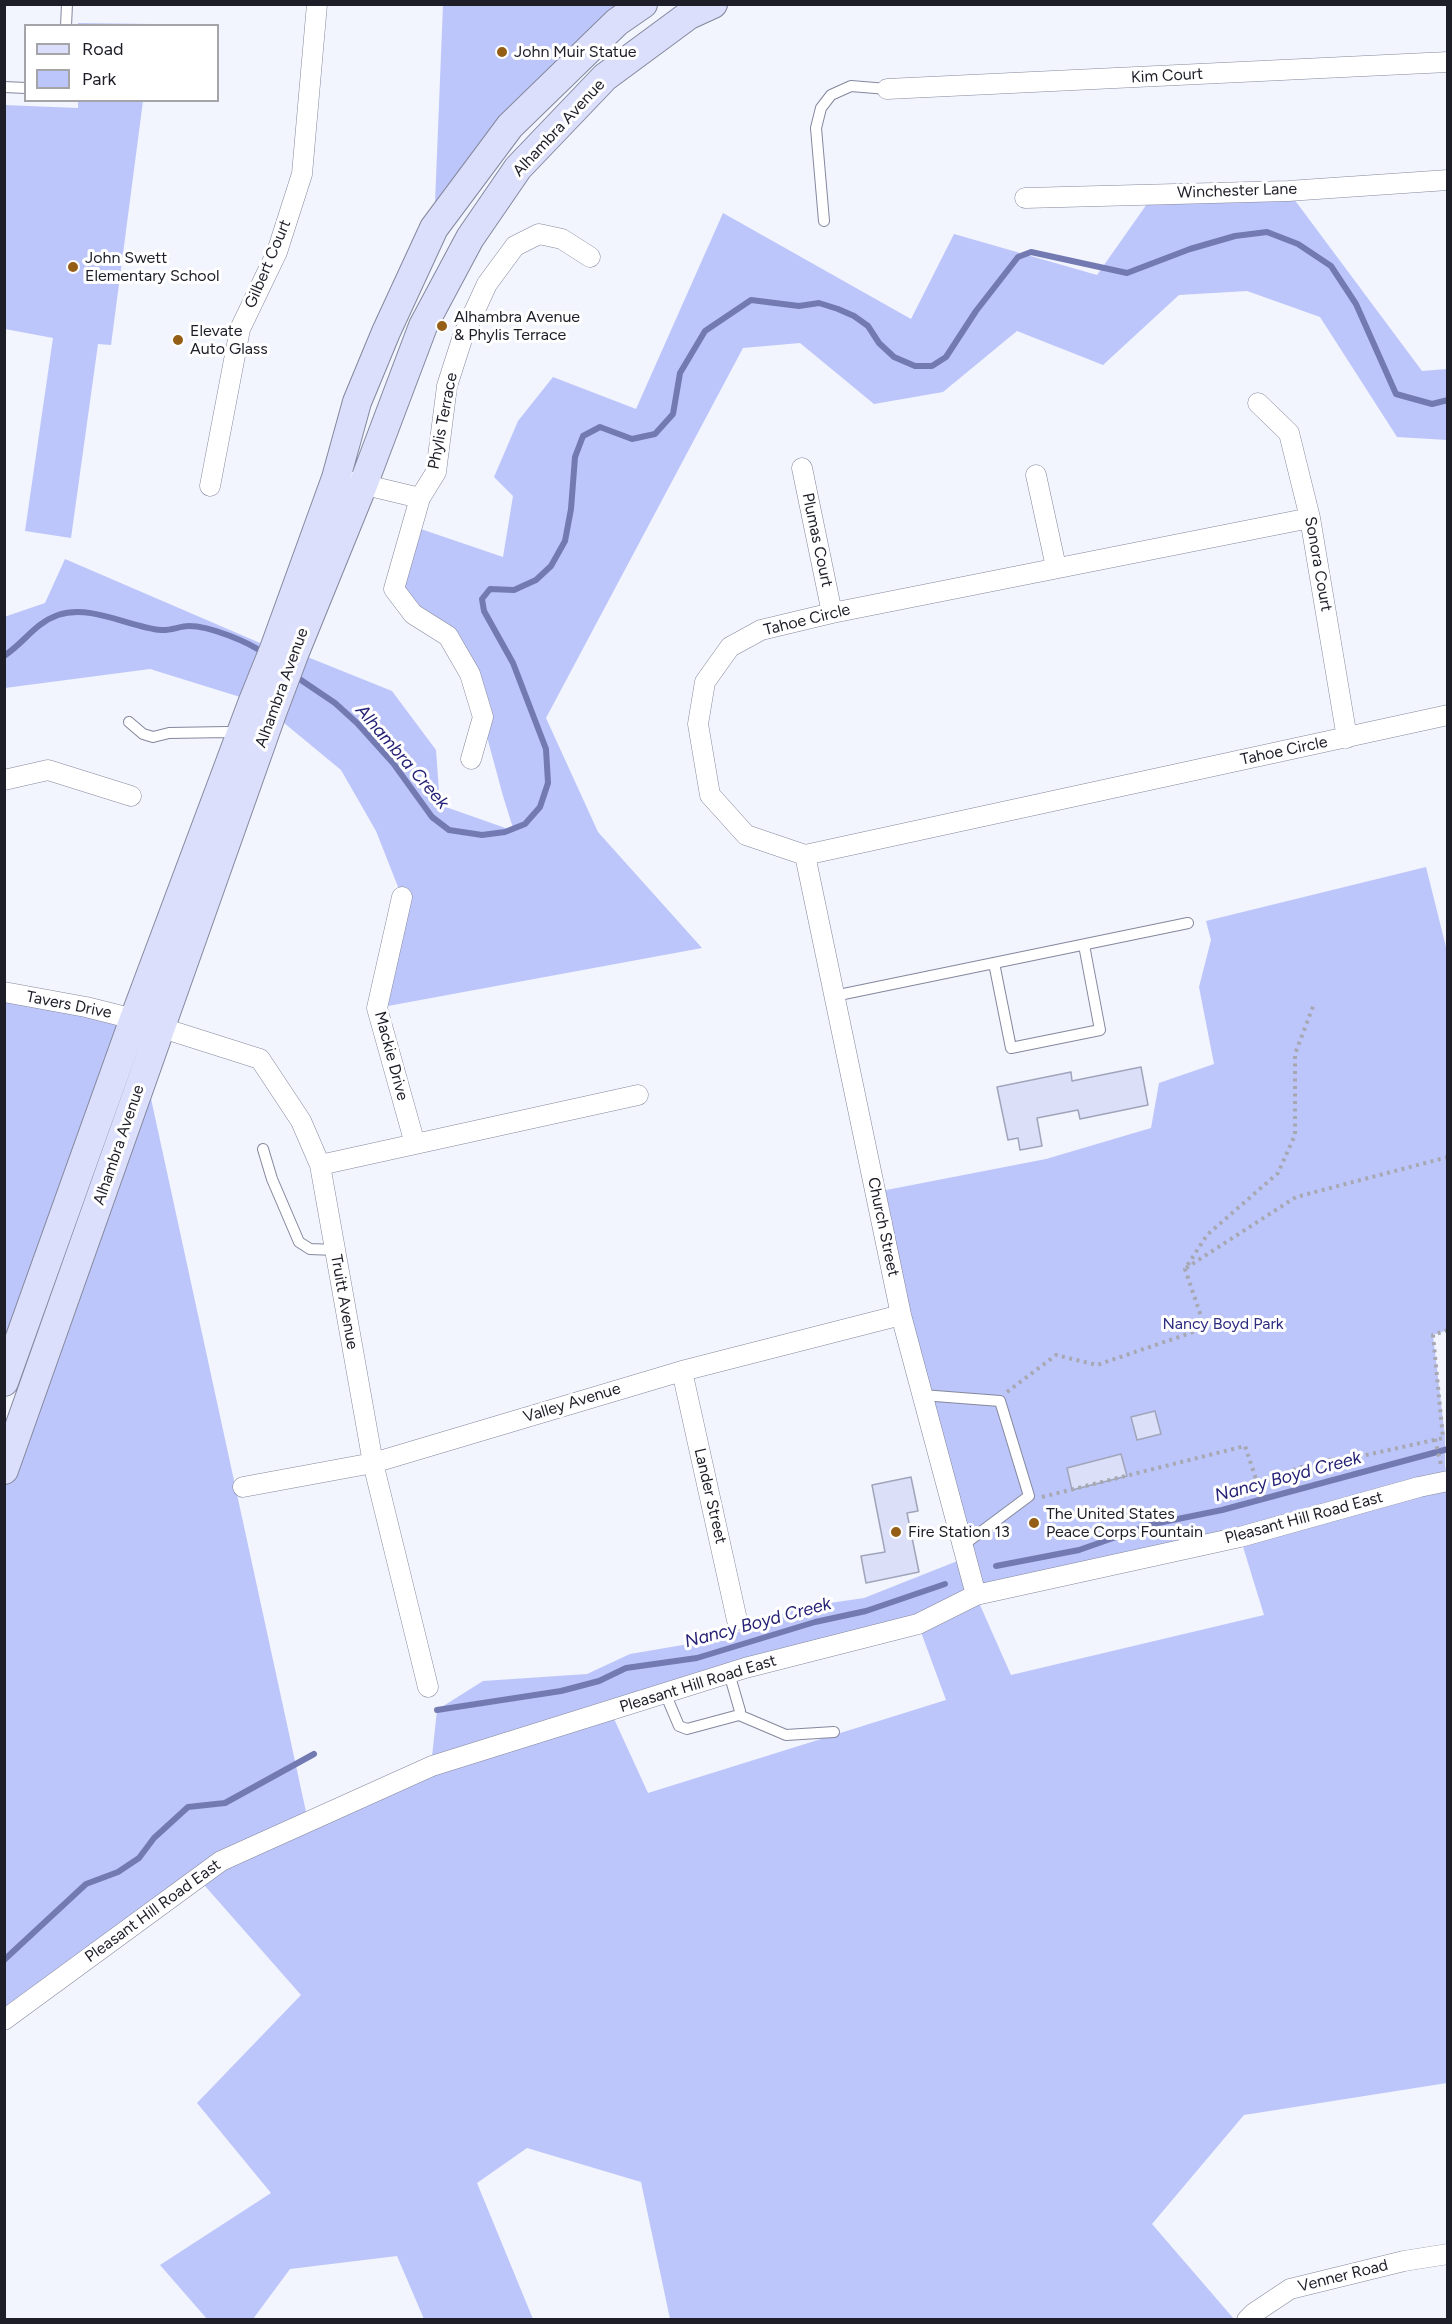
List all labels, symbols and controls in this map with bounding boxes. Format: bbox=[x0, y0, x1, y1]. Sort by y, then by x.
legend bbox=[24, 24, 219, 102]
text: Road bbox=[82, 38, 123, 60]
place label: John Muir Statue bbox=[514, 42, 637, 62]
marker: John Muir Statue bbox=[495, 45, 509, 59]
street label: Kim Court bbox=[1130, 65, 1204, 87]
text: Park bbox=[82, 68, 116, 90]
street label: Alhambra Avenue bbox=[509, 75, 609, 181]
street label: Winchester Lane bbox=[1177, 179, 1297, 203]
street label: Gilbert Court bbox=[241, 217, 295, 311]
place label: John Swett Elementary School bbox=[85, 248, 219, 286]
marker: John Swett Elementary School bbox=[66, 260, 80, 274]
place label: Alhambra Avenue & Phylis Terrace bbox=[454, 307, 580, 345]
marker: Alhambra Avenue & Phylis Terrace bbox=[435, 319, 449, 333]
place label: Elevate Auto Glass bbox=[190, 321, 268, 359]
marker: Elevate Auto Glass bbox=[171, 333, 185, 347]
street label: Phylis Terrace bbox=[424, 371, 462, 471]
street label: Plumas Court bbox=[798, 491, 836, 589]
street label: Sonora Court bbox=[1300, 515, 1336, 613]
street label: Tahoe Circle bbox=[762, 600, 852, 640]
street label: Alhambra Avenue bbox=[251, 625, 313, 751]
water label: Alhambra Creek bbox=[351, 700, 453, 814]
street label: Tahoe Circle bbox=[1239, 732, 1329, 770]
street label: Tavers Drive bbox=[25, 987, 113, 1023]
street label: Mackie Drive bbox=[370, 1009, 412, 1103]
street label: Alhambra Avenue bbox=[89, 1082, 149, 1208]
street label: Church Street bbox=[863, 1176, 903, 1278]
street label: Truitt Avenue bbox=[326, 1253, 362, 1351]
park label: Nancy Boyd Park bbox=[1162, 1314, 1284, 1334]
street label: Valley Avenue bbox=[521, 1379, 623, 1427]
street label: Lander Street bbox=[690, 1446, 730, 1546]
water label: Nancy Boyd Creek bbox=[1212, 1447, 1364, 1507]
street label: Pleasant Hill Road East bbox=[1223, 1488, 1385, 1548]
place label: The United States Peace Corps Fountain bbox=[1046, 1504, 1203, 1542]
marker: The United States Peace Corps Fountain bbox=[1027, 1516, 1041, 1530]
place label: Fire Station 13 bbox=[908, 1522, 1010, 1542]
marker: Fire Station 13 bbox=[889, 1525, 903, 1539]
water label: Nancy Boyd Creek bbox=[682, 1593, 834, 1653]
street label: Pleasant Hill Road East bbox=[617, 1651, 779, 1717]
street label: Pleasant Hill Road East bbox=[81, 1855, 225, 1967]
street label: Venner Road bbox=[1296, 2256, 1390, 2296]

